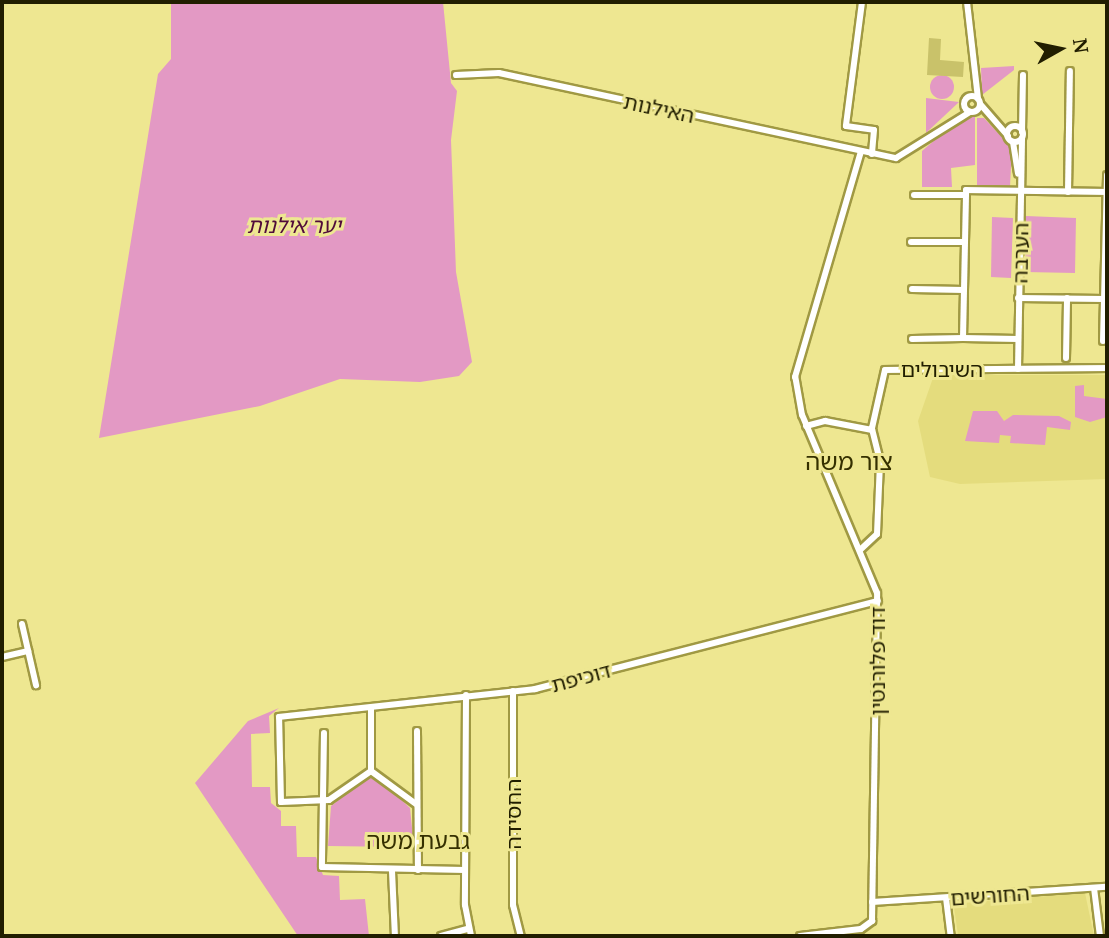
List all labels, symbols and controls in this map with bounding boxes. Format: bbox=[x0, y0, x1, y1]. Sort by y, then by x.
north arrow bbox=[1025, 14, 1095, 84]
text: N bbox=[1067, 36, 1095, 55]
street label: האילנות bbox=[621, 88, 697, 128]
park label: יער אילנות bbox=[247, 212, 341, 238]
street label: הערבה bbox=[1007, 222, 1033, 284]
street label: השיבולים bbox=[901, 356, 983, 382]
district label: צור משה bbox=[805, 447, 893, 475]
street label: דוד פלורנטין bbox=[864, 606, 890, 716]
street label: דוכיפת bbox=[548, 657, 614, 697]
street label: החסידה bbox=[500, 779, 526, 849]
district label: גבעת משה bbox=[366, 826, 470, 854]
street label: החורשים bbox=[950, 880, 1030, 910]

